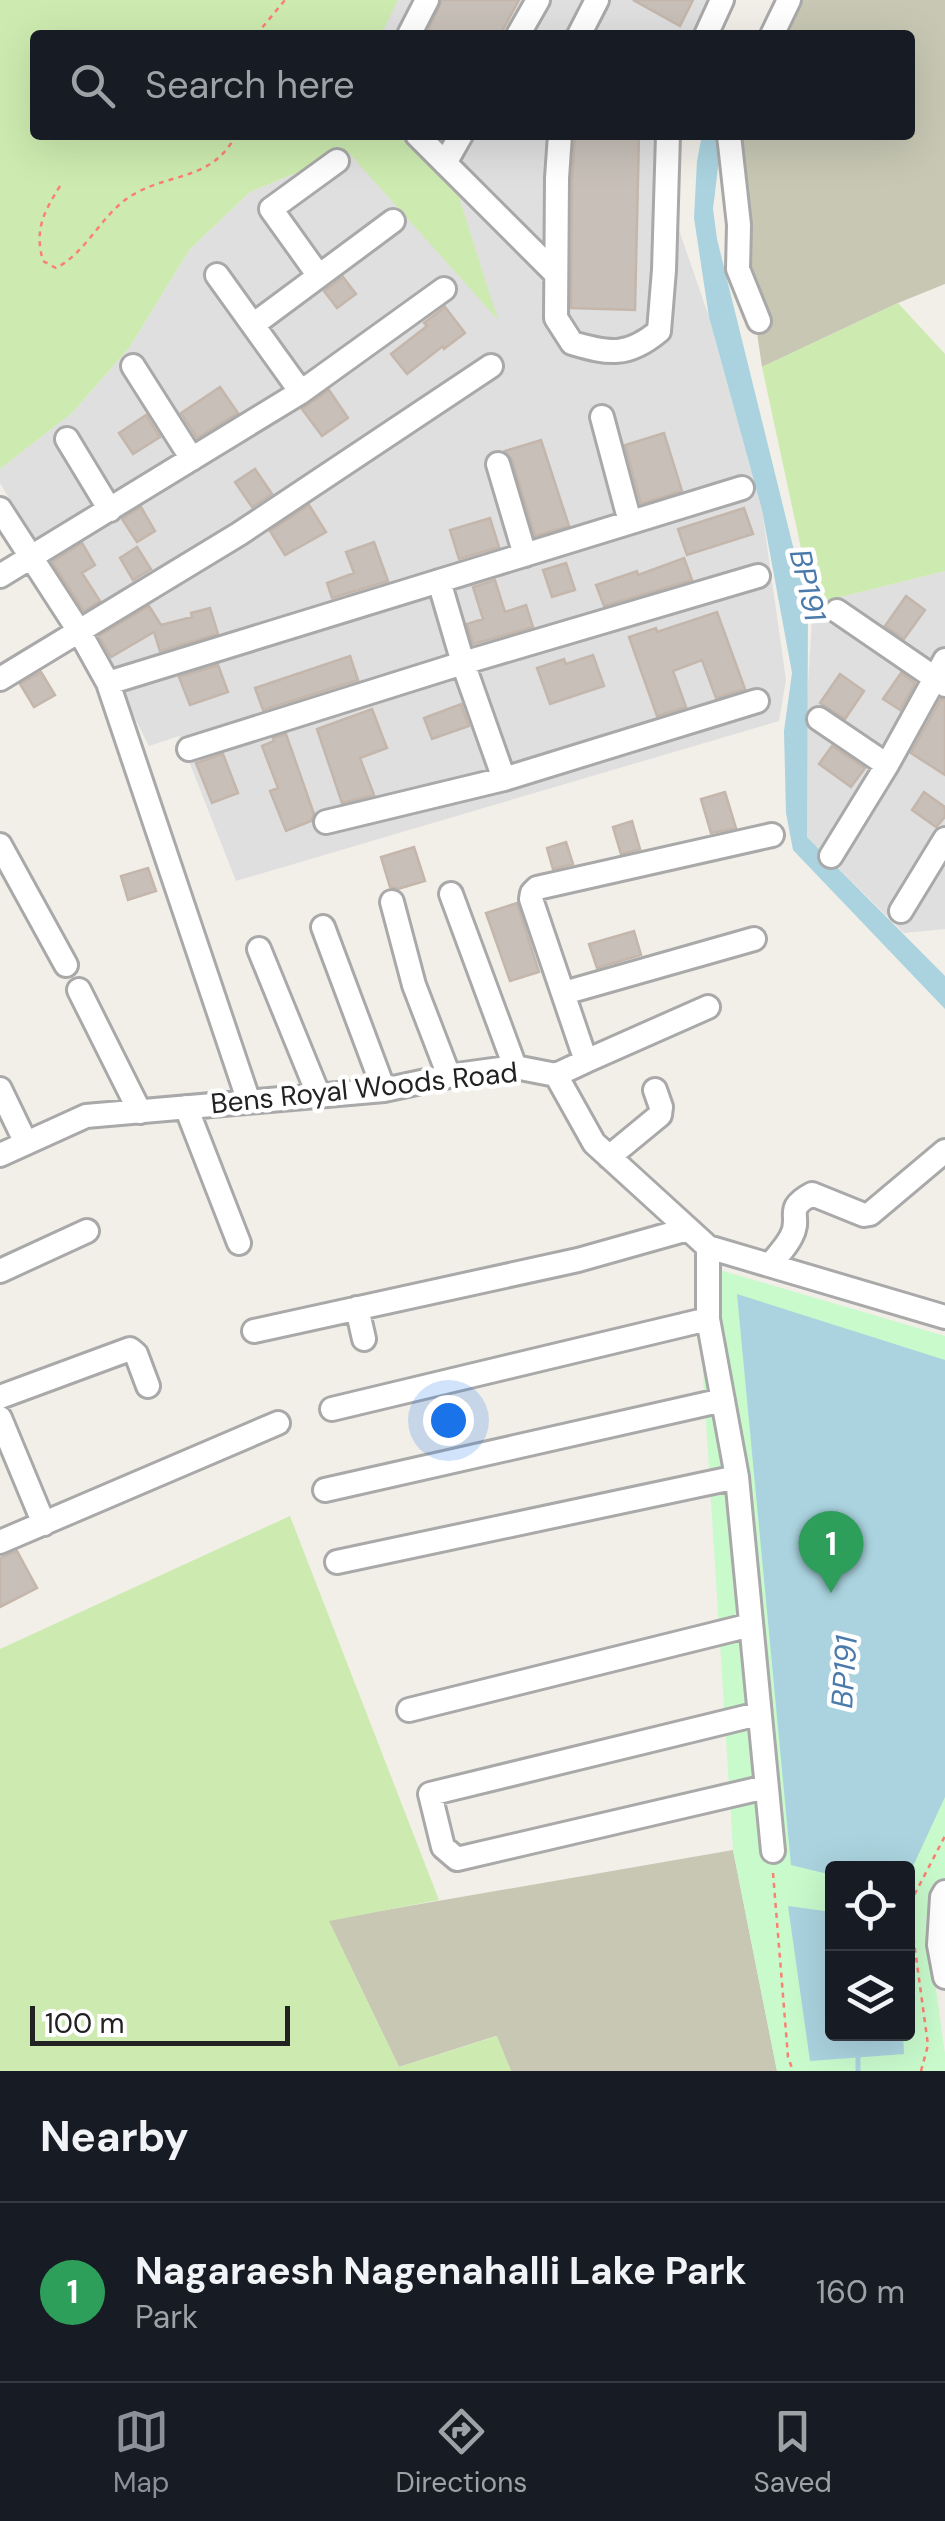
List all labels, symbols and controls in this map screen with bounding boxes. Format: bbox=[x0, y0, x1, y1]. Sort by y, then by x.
search box bbox=[30, 30, 915, 140]
icon: search bbox=[65, 58, 120, 113]
text: Search here bbox=[145, 60, 355, 110]
water label: BP191 bbox=[781, 545, 835, 625]
street label: Bens Royal Woods Road bbox=[209, 1053, 519, 1123]
your location bbox=[423, 1395, 474, 1446]
pin: 1 bbox=[798, 1510, 864, 1593]
water label: BP191 bbox=[822, 1634, 866, 1710]
map controls bbox=[825, 1861, 915, 2041]
button: locate bbox=[825, 1861, 915, 1951]
button: layers bbox=[825, 1951, 915, 2041]
scale bar bbox=[30, 2001, 290, 2046]
text: 100 m bbox=[45, 2005, 124, 2042]
text: Nearby bbox=[40, 2109, 189, 2164]
text: Nagaraesh Nagenahalli Lake Park bbox=[135, 2246, 747, 2296]
text: 1 bbox=[67, 2271, 78, 2313]
text: 160 m bbox=[816, 2271, 905, 2313]
text: Park bbox=[135, 2296, 198, 2338]
tab: Map bbox=[113, 2404, 169, 2501]
tab: Directions bbox=[396, 2404, 527, 2501]
tab: Saved bbox=[753, 2404, 832, 2501]

